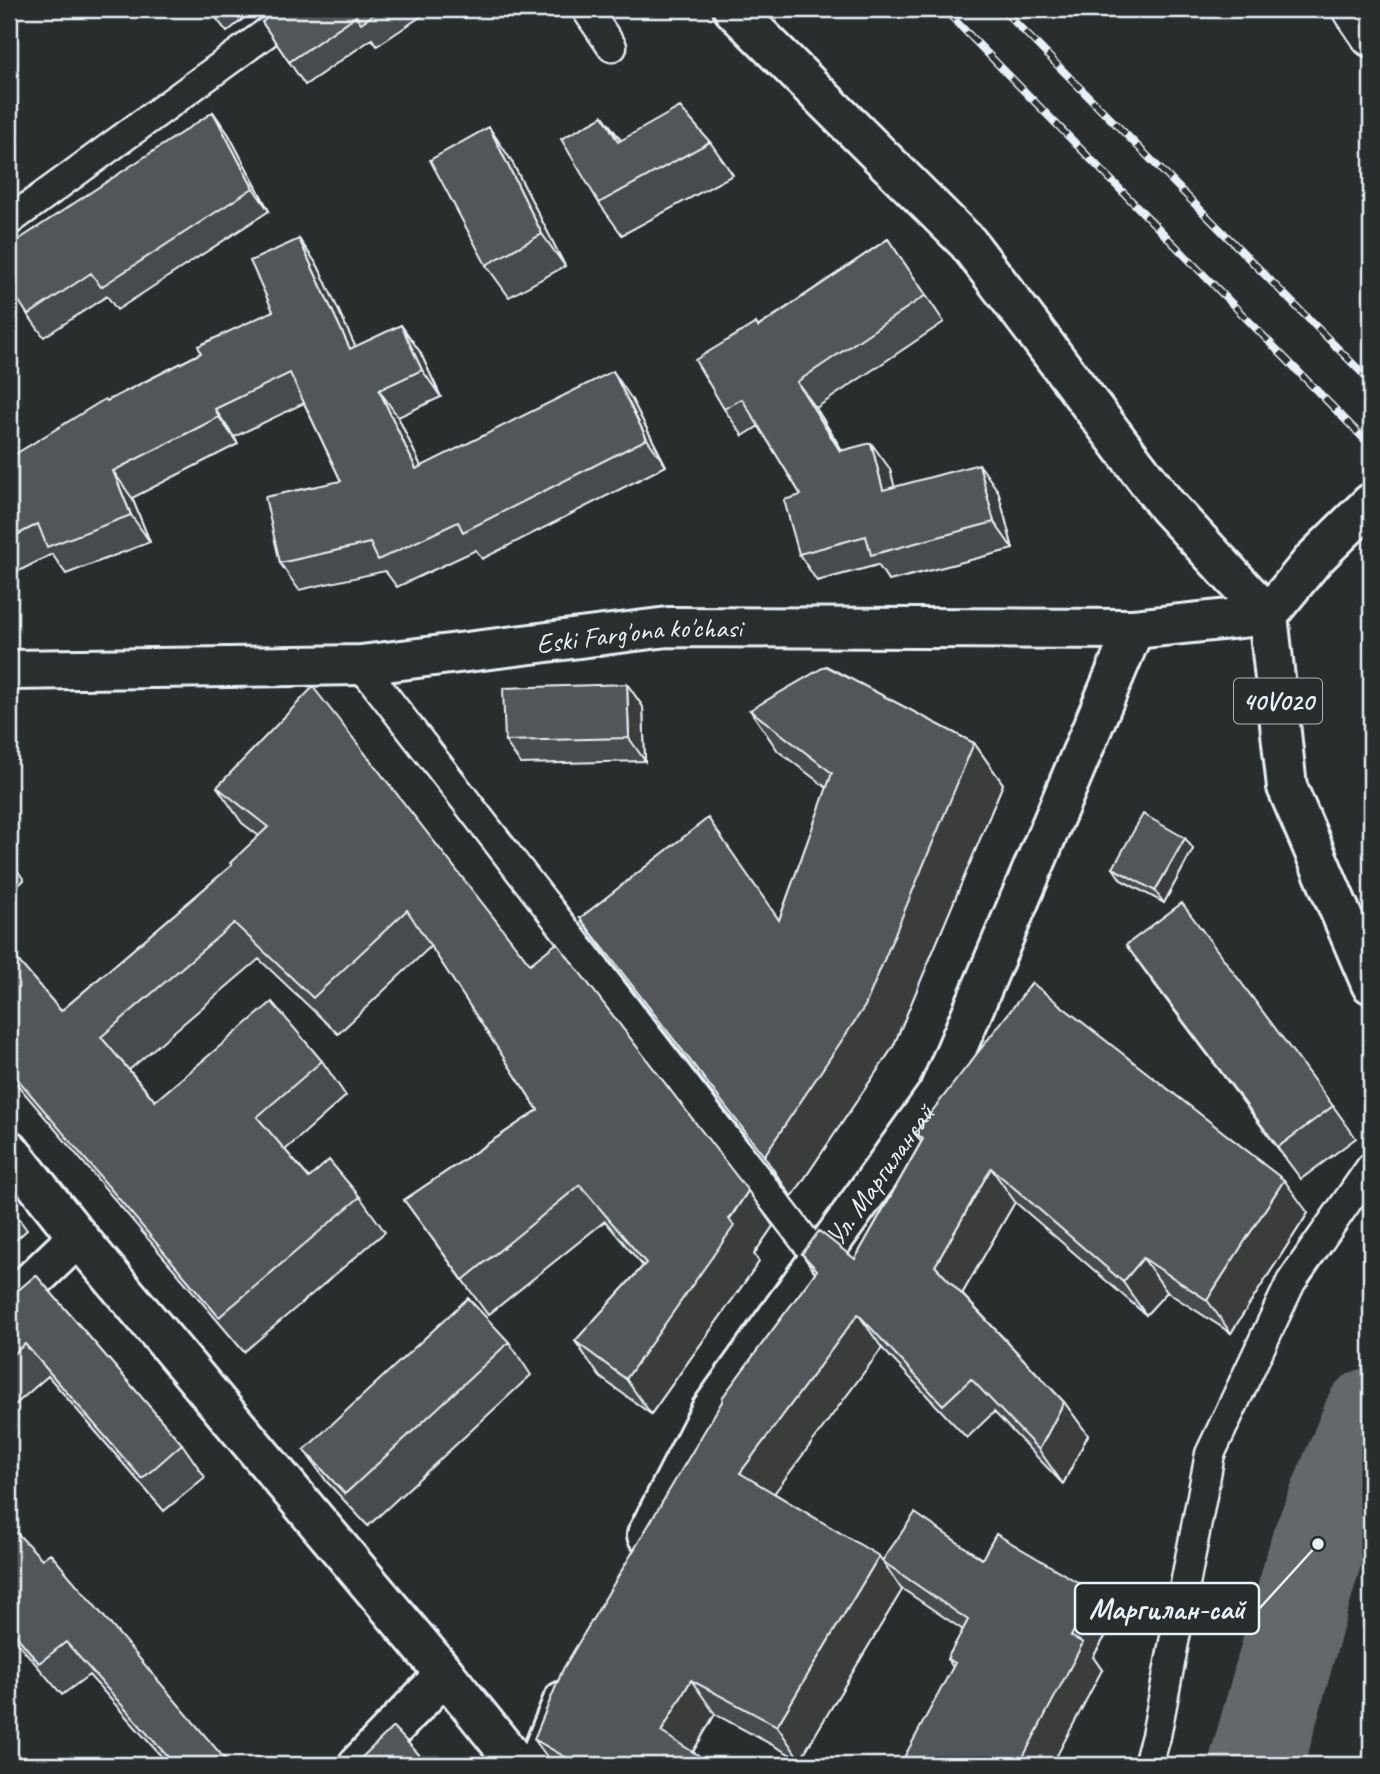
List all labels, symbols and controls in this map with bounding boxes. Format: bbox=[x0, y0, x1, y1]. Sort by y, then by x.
street label: Eski Farg'ona ko'chasi bbox=[534, 610, 746, 661]
road number: 40V020 bbox=[1234, 678, 1322, 723]
street label: Ул. Маргилансай bbox=[817, 1096, 943, 1252]
callout: Маргилан-сай bbox=[1075, 1583, 1259, 1634]
text: Маргилан-сай bbox=[1089, 1590, 1247, 1628]

